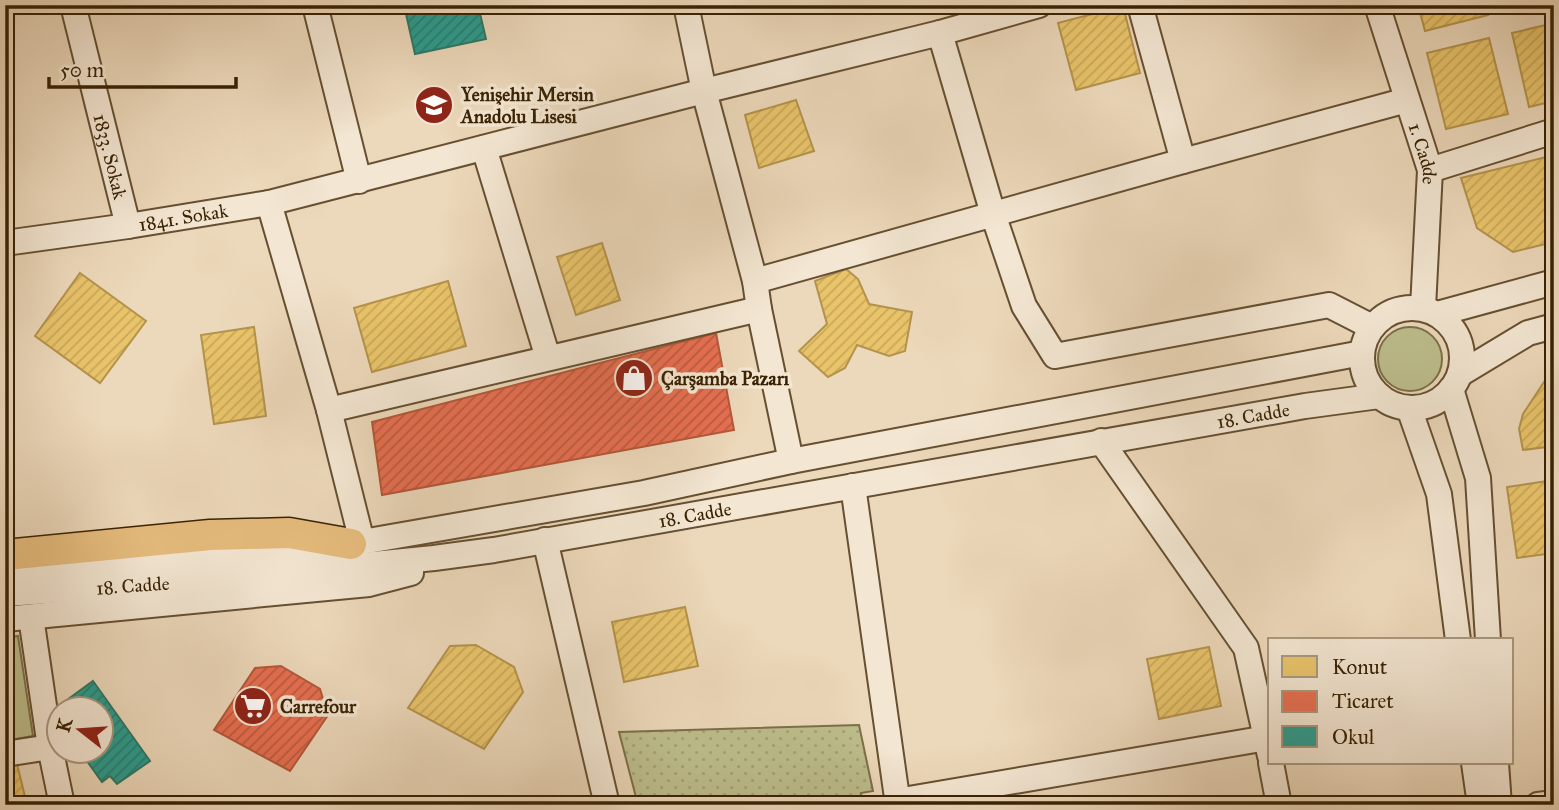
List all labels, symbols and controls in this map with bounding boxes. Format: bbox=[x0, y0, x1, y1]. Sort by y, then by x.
scale bar bbox=[49, 46, 236, 90]
text: 50 m bbox=[60, 57, 105, 83]
place label: Yenişehir Mersin Anadolu Lisesi bbox=[459, 83, 595, 128]
school or university icon: Yenişehir Mersin Anadolu Lisesi bbox=[413, 84, 455, 126]
street label: 1833. Sokak bbox=[89, 111, 132, 202]
street label: 1. Cadde bbox=[1404, 120, 1442, 185]
street label: 1841. Sokak bbox=[137, 198, 230, 236]
shop icon: Çarşamba Pazarı bbox=[613, 357, 655, 399]
place label: Çarşamba Pazarı bbox=[661, 367, 790, 391]
street label: 18. Cadde bbox=[1215, 397, 1291, 433]
street label: 18. Cadde bbox=[656, 497, 733, 532]
street label: 18. Cadde bbox=[95, 571, 170, 599]
legend bbox=[1268, 638, 1514, 764]
text: Konut bbox=[1332, 654, 1388, 680]
supermarket icon: Carrefour bbox=[232, 685, 274, 727]
text: Ticaret bbox=[1332, 688, 1394, 714]
north arrow bbox=[46, 694, 116, 764]
place label: Carrefour bbox=[280, 695, 357, 718]
text: K bbox=[51, 714, 78, 735]
text: Okul bbox=[1332, 724, 1375, 750]

